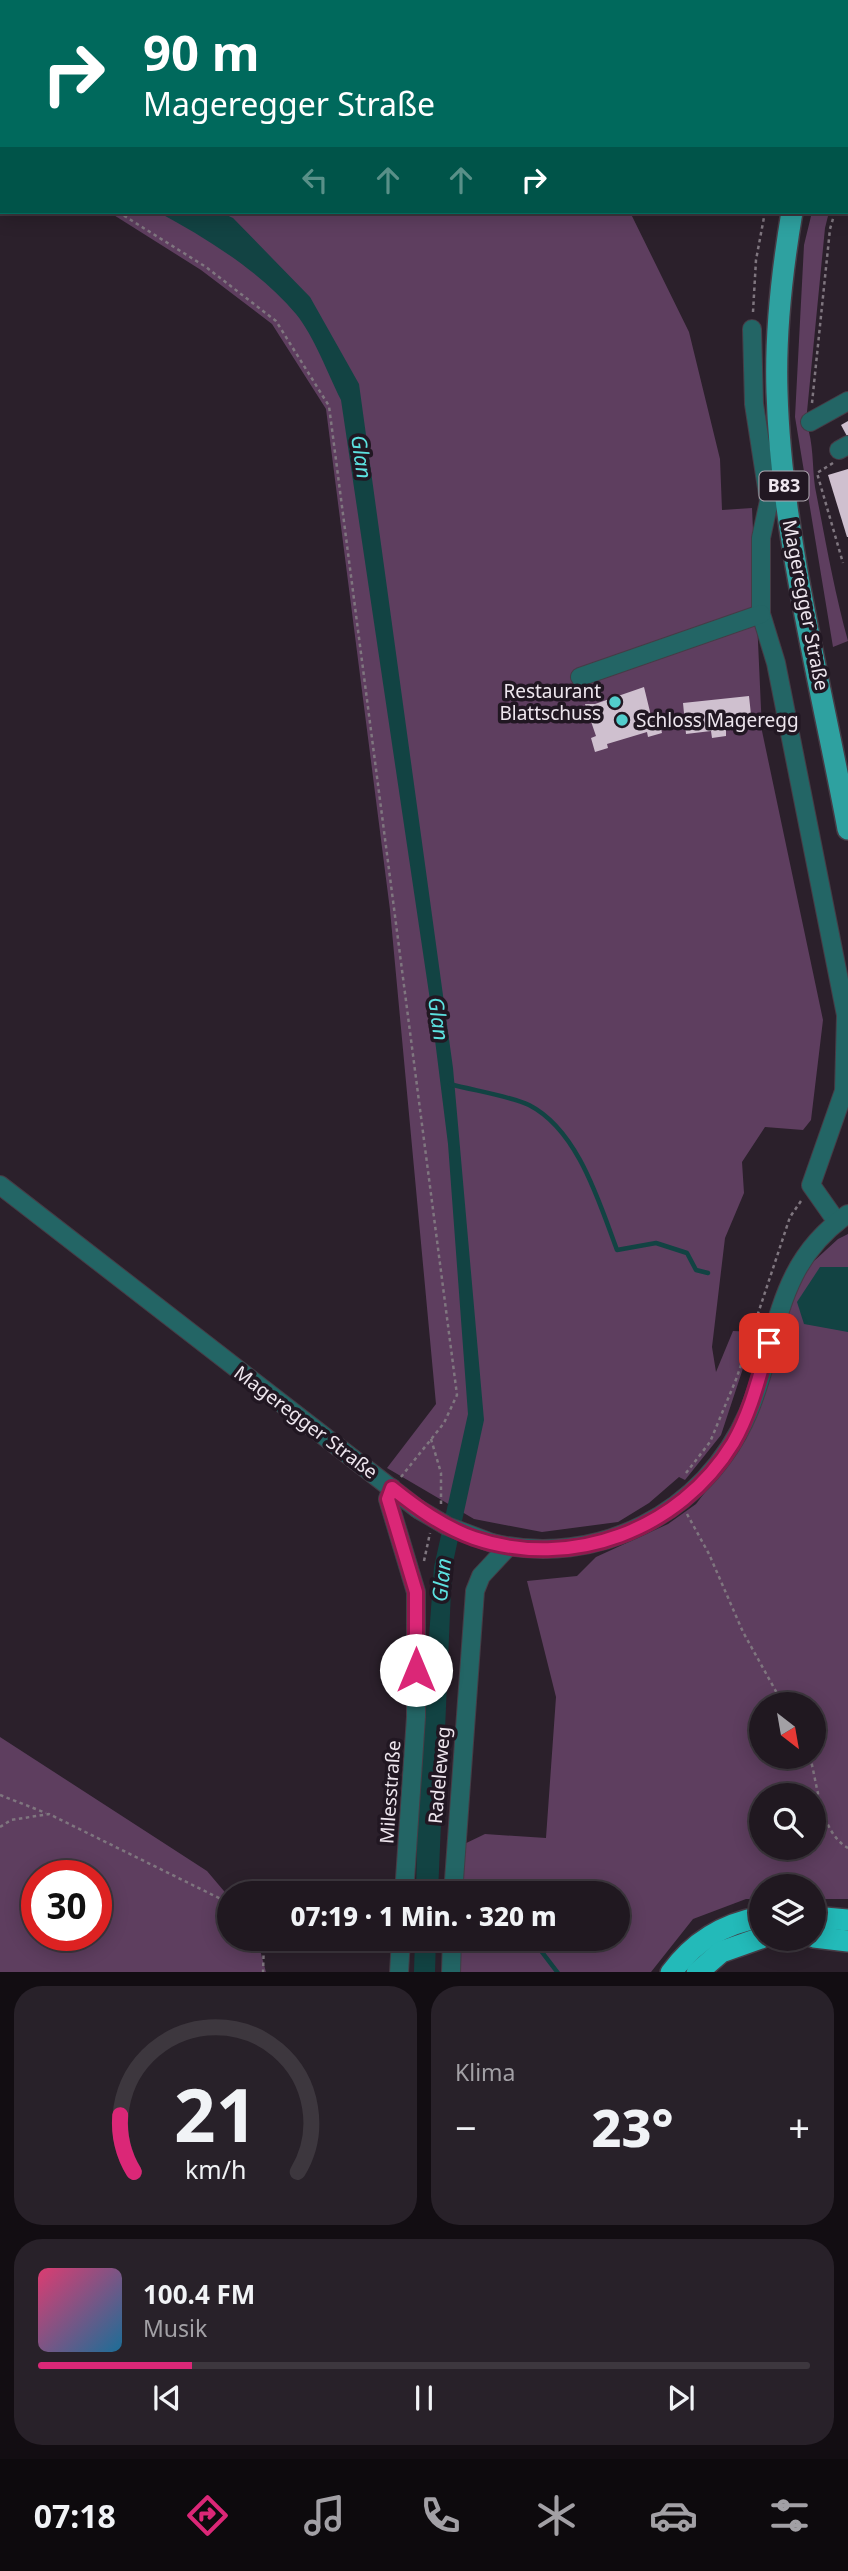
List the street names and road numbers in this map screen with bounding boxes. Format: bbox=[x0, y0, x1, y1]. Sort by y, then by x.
road number: B83 bbox=[760, 472, 808, 500]
street label: Mageregger Straße bbox=[777, 517, 835, 693]
street label: Mageregger Straße bbox=[229, 1359, 383, 1485]
street label: Radeleweg bbox=[422, 1725, 456, 1825]
street label: Milesstraße bbox=[373, 1739, 407, 1845]

